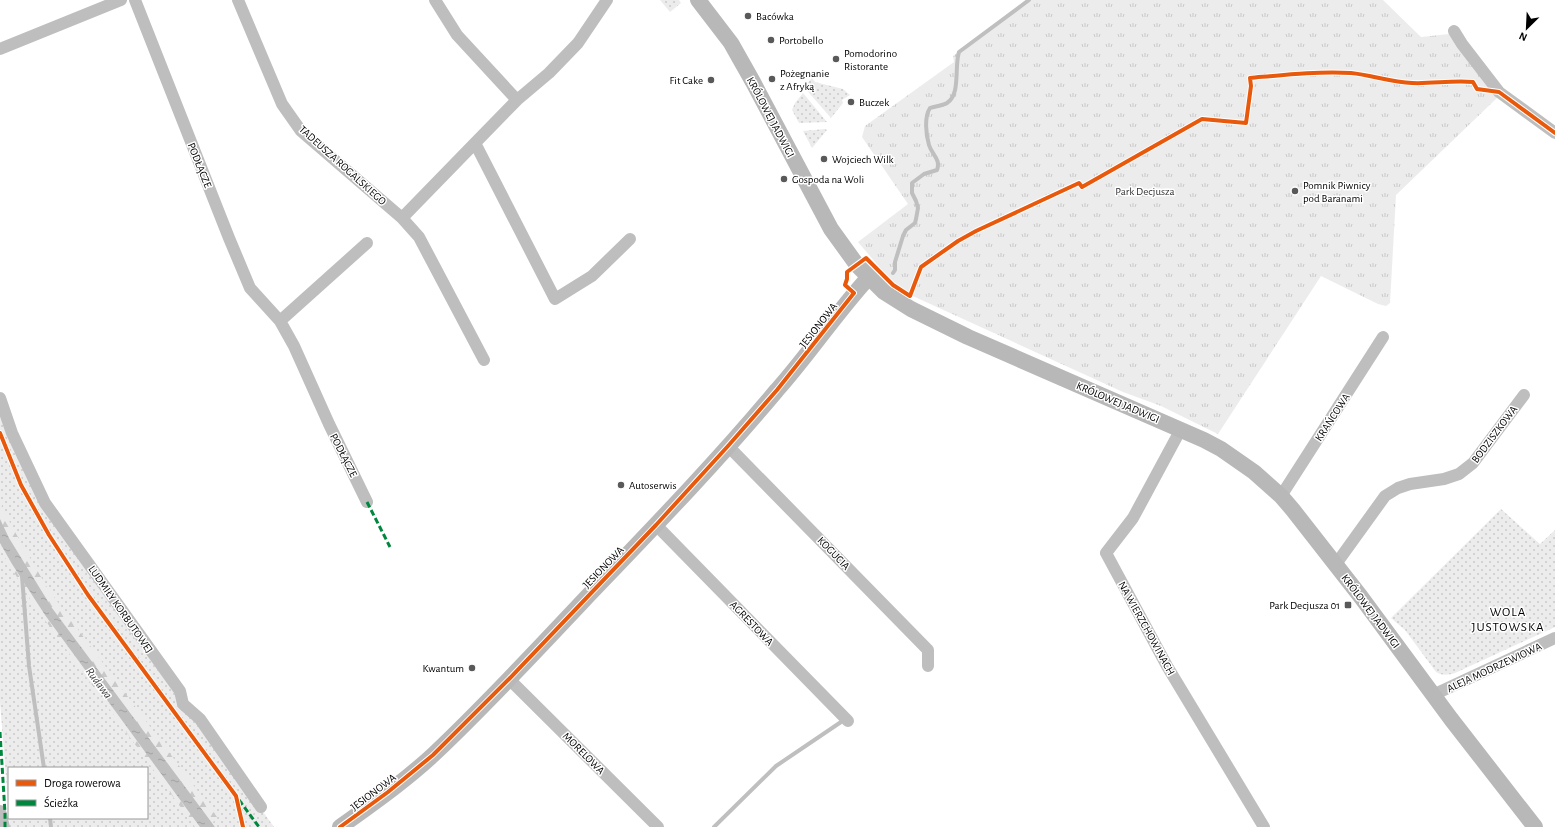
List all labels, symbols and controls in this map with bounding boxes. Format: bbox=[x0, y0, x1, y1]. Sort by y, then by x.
north arrow bbox=[1507, 8, 1547, 48]
marker: Bacówka bbox=[743, 11, 753, 21]
place label: Bacówka bbox=[756, 11, 794, 22]
text: N bbox=[1517, 30, 1529, 43]
marker: Portobello bbox=[766, 35, 776, 45]
place label: Portobello bbox=[779, 35, 823, 46]
place label: Pomodorino Ristorante bbox=[844, 48, 897, 72]
marker: Pomodorino Ristorante bbox=[831, 54, 841, 64]
place label: Pożegnanie z Afryką bbox=[780, 68, 829, 92]
marker: Pożegnanie z Afryką bbox=[767, 74, 777, 84]
place label: Fit Cake bbox=[670, 75, 703, 86]
marker: Fit Cake bbox=[706, 75, 716, 85]
street label: KRÓLOWEJ JADWIGI bbox=[745, 75, 797, 159]
marker: Buczek bbox=[846, 97, 856, 107]
place label: Buczek bbox=[859, 97, 889, 108]
street label: TADEUSZA ROGALSKIEGO bbox=[297, 123, 388, 207]
street label: PODŁĄCZE bbox=[186, 141, 214, 190]
marker: Wojciech Wilk bbox=[819, 154, 829, 164]
place label: Wojciech Wilk bbox=[832, 154, 894, 165]
marker: Gospoda na Woli bbox=[779, 174, 789, 184]
place label: Gospoda na Woli bbox=[792, 174, 864, 185]
place label: Pomnik Piwnicy pod Baranami bbox=[1303, 180, 1371, 204]
park label: Park Decjusza bbox=[1115, 186, 1175, 197]
marker: Pomnik Piwnicy pod Baranami bbox=[1290, 186, 1300, 196]
street label: JESIONOWA bbox=[798, 300, 840, 350]
street label: KRÓLOWEJ JADWIGI bbox=[1075, 379, 1161, 425]
street label: KRAŃCOWA bbox=[1312, 390, 1352, 443]
street label: BODZISZKOWA bbox=[1469, 403, 1520, 465]
street label: PODŁĄCZE bbox=[328, 432, 360, 480]
marker: Autoserwis bbox=[616, 480, 626, 490]
place label: Autoserwis bbox=[629, 480, 676, 491]
street label: KOGUCIA bbox=[815, 535, 852, 572]
street label: JESIONOWA bbox=[581, 544, 626, 590]
street label: LUDMIŁY KORBUTOWEJ bbox=[86, 564, 155, 655]
street label: KRÓLOWEJ JADWIGI bbox=[1339, 572, 1403, 650]
street label: NA WIERZCHOWINACH bbox=[1116, 580, 1177, 677]
street label: AGRESTOWA bbox=[728, 599, 776, 648]
place label: Park Decjusza 01 bbox=[1269, 600, 1340, 611]
marker: Park Decjusza 01 bbox=[1343, 600, 1353, 610]
district label: WOLA JUSTOWSKA bbox=[1471, 606, 1545, 634]
street label: ALEJA MODRZEWIOWA bbox=[1445, 640, 1544, 694]
place label: Kwantum bbox=[423, 663, 464, 674]
marker: Kwantum bbox=[467, 663, 477, 673]
water label: Rudawa bbox=[84, 665, 114, 701]
street label: MORELOWA bbox=[561, 730, 607, 777]
legend bbox=[8, 767, 148, 819]
street label: JESIONOWA bbox=[349, 771, 399, 813]
text: Droga rowerowa bbox=[44, 777, 121, 789]
text: Ścieżka bbox=[44, 795, 79, 809]

